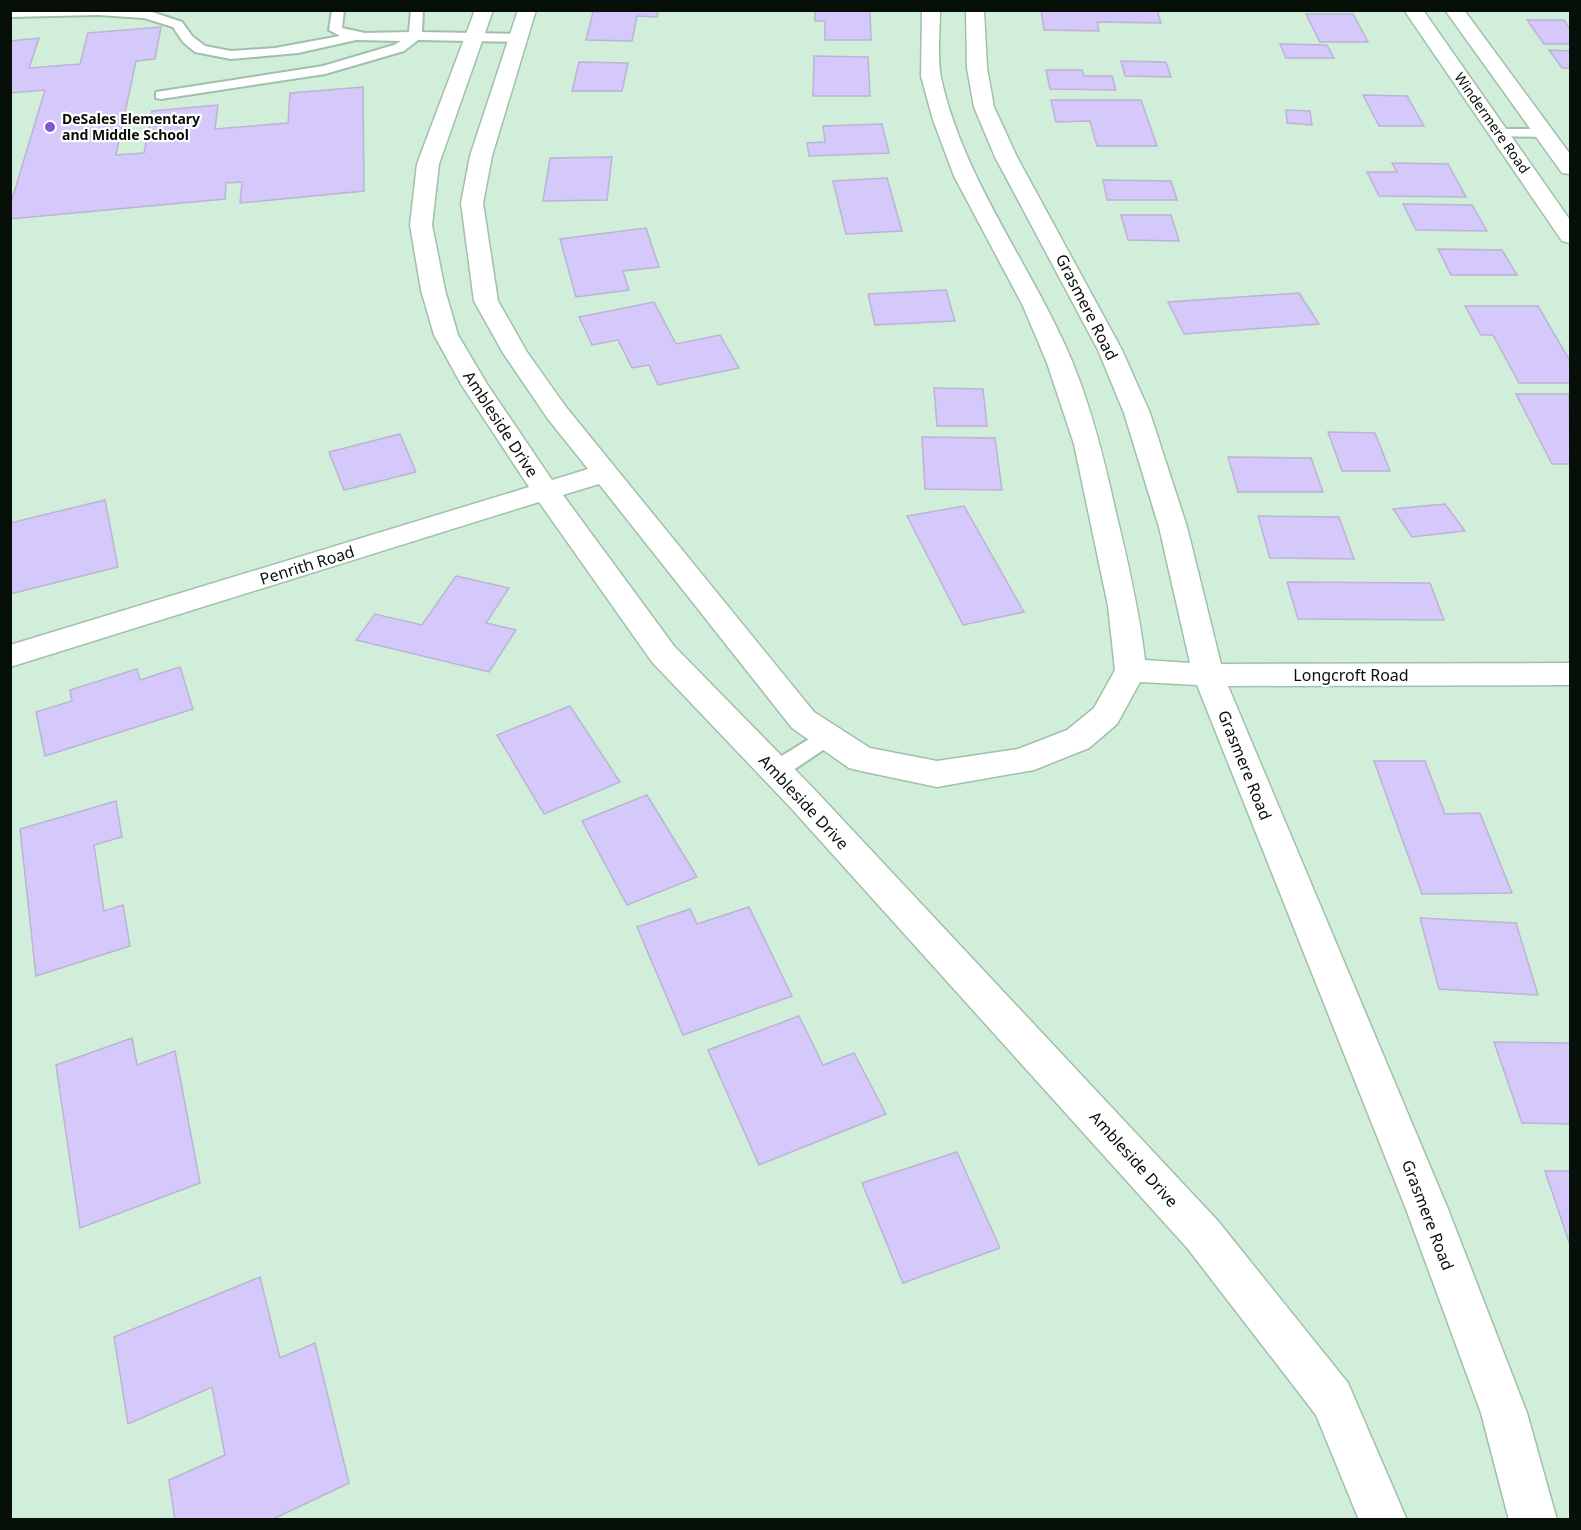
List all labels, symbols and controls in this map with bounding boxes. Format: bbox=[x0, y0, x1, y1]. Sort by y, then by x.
street label: Windermere Road bbox=[1450, 68, 1534, 177]
place label: DeSales Elementary and Middle School bbox=[62, 109, 200, 144]
marker: DeSales Elementary and Middle School bbox=[43, 120, 57, 134]
street label: Grasmere Road bbox=[1051, 250, 1123, 364]
street label: Ambleside Drive bbox=[458, 367, 544, 481]
street label: Penrith Road bbox=[257, 540, 357, 590]
street label: Longcroft Road bbox=[1293, 664, 1409, 686]
street label: Grasmere Road bbox=[1213, 707, 1277, 823]
street label: Ambleside Drive bbox=[754, 750, 854, 854]
street label: Ambleside Drive bbox=[1085, 1106, 1183, 1212]
street label: Grasmere Road bbox=[1397, 1157, 1459, 1273]

